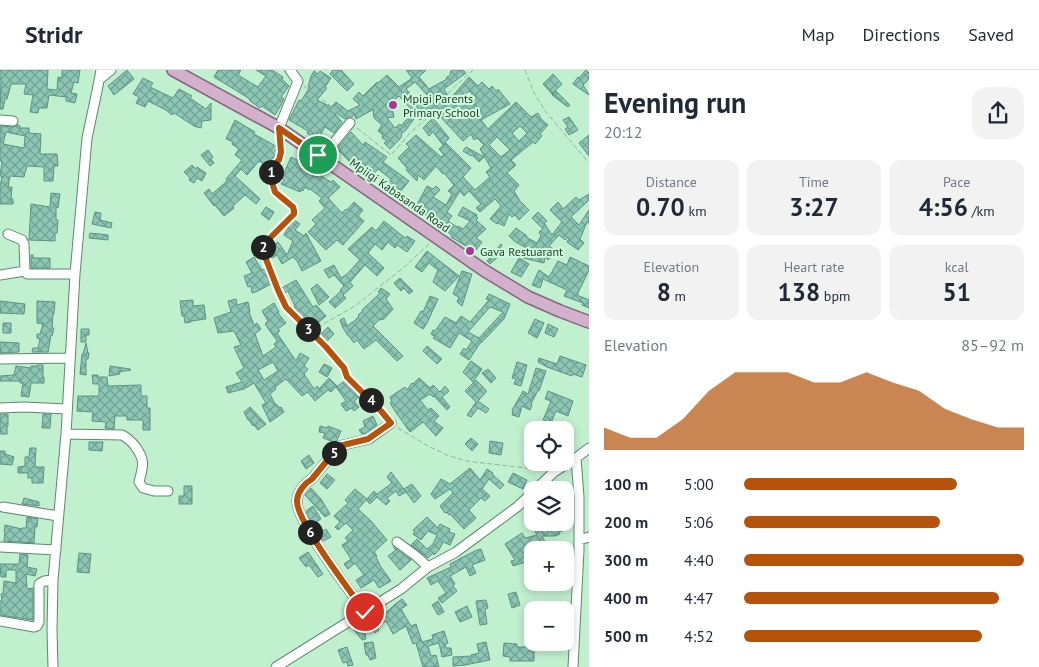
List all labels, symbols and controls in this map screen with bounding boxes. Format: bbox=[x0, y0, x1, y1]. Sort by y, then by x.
text: Stridr bbox=[25, 19, 82, 50]
text: Map bbox=[802, 23, 834, 46]
text: Directions bbox=[862, 23, 940, 46]
text: Saved bbox=[968, 23, 1014, 46]
text: Evening run bbox=[604, 84, 746, 121]
button: share bbox=[972, 87, 1024, 139]
place label: Mpigi Parents Primary School bbox=[403, 91, 480, 120]
marker: Mpigi Parents Primary School bbox=[387, 99, 399, 111]
text: 20:12 bbox=[604, 122, 642, 142]
pin bbox=[297, 134, 339, 176]
icon: arrive bbox=[304, 141, 332, 169]
street label: Mpiigi Kabasanda Road bbox=[347, 155, 453, 235]
pin: 1 bbox=[258, 160, 284, 184]
text: 1 bbox=[268, 163, 275, 181]
text: Distance bbox=[646, 173, 697, 191]
text: Time bbox=[799, 173, 829, 191]
text: Pace bbox=[943, 173, 970, 191]
text: 0.70 bbox=[636, 191, 685, 223]
text: 3:27 bbox=[789, 191, 839, 223]
text: 4:56 bbox=[919, 191, 968, 223]
text: km bbox=[685, 202, 707, 220]
text: /km bbox=[968, 202, 995, 220]
pin: 2 bbox=[250, 234, 276, 260]
text: 2 bbox=[260, 238, 267, 256]
place label: Gava Restuarant bbox=[480, 244, 563, 259]
marker: Gava Restuarant bbox=[464, 245, 476, 257]
text: Elevation bbox=[643, 258, 699, 276]
text: Heart rate bbox=[784, 258, 844, 276]
text: kcal bbox=[945, 258, 969, 276]
text: 8 bbox=[657, 276, 671, 308]
text: 138 bbox=[778, 276, 820, 308]
text: 51 bbox=[942, 276, 971, 308]
text: m bbox=[671, 287, 686, 305]
text: bpm bbox=[820, 287, 850, 305]
pin: 3 bbox=[296, 316, 320, 342]
text: 3 bbox=[305, 320, 312, 338]
text: Elevation bbox=[604, 335, 668, 355]
text: 85–92 m bbox=[961, 335, 1024, 355]
pin: 4 bbox=[358, 388, 384, 412]
text: 4 bbox=[368, 391, 375, 409]
map controls bbox=[524, 421, 574, 651]
button: locate bbox=[524, 421, 574, 471]
pin: 5 bbox=[322, 440, 346, 466]
text: 5 bbox=[331, 444, 338, 462]
text: 100 m bbox=[604, 474, 648, 494]
text: 5:00 bbox=[684, 474, 714, 494]
button: layers bbox=[524, 481, 574, 531]
text: 200 m bbox=[604, 512, 648, 532]
text: 5:06 bbox=[684, 512, 714, 532]
pin: 6 bbox=[298, 520, 322, 544]
text: 6 bbox=[307, 523, 314, 541]
button: + bbox=[524, 541, 574, 591]
text: 300 m bbox=[604, 550, 648, 570]
text: 4:40 bbox=[684, 550, 714, 570]
text: 400 m bbox=[604, 588, 648, 608]
text: 4:47 bbox=[684, 588, 714, 608]
pin bbox=[344, 591, 386, 633]
icon: check bbox=[351, 598, 379, 626]
button: − bbox=[524, 601, 574, 651]
text: 500 m bbox=[604, 626, 648, 646]
text: 4:52 bbox=[684, 626, 714, 646]

